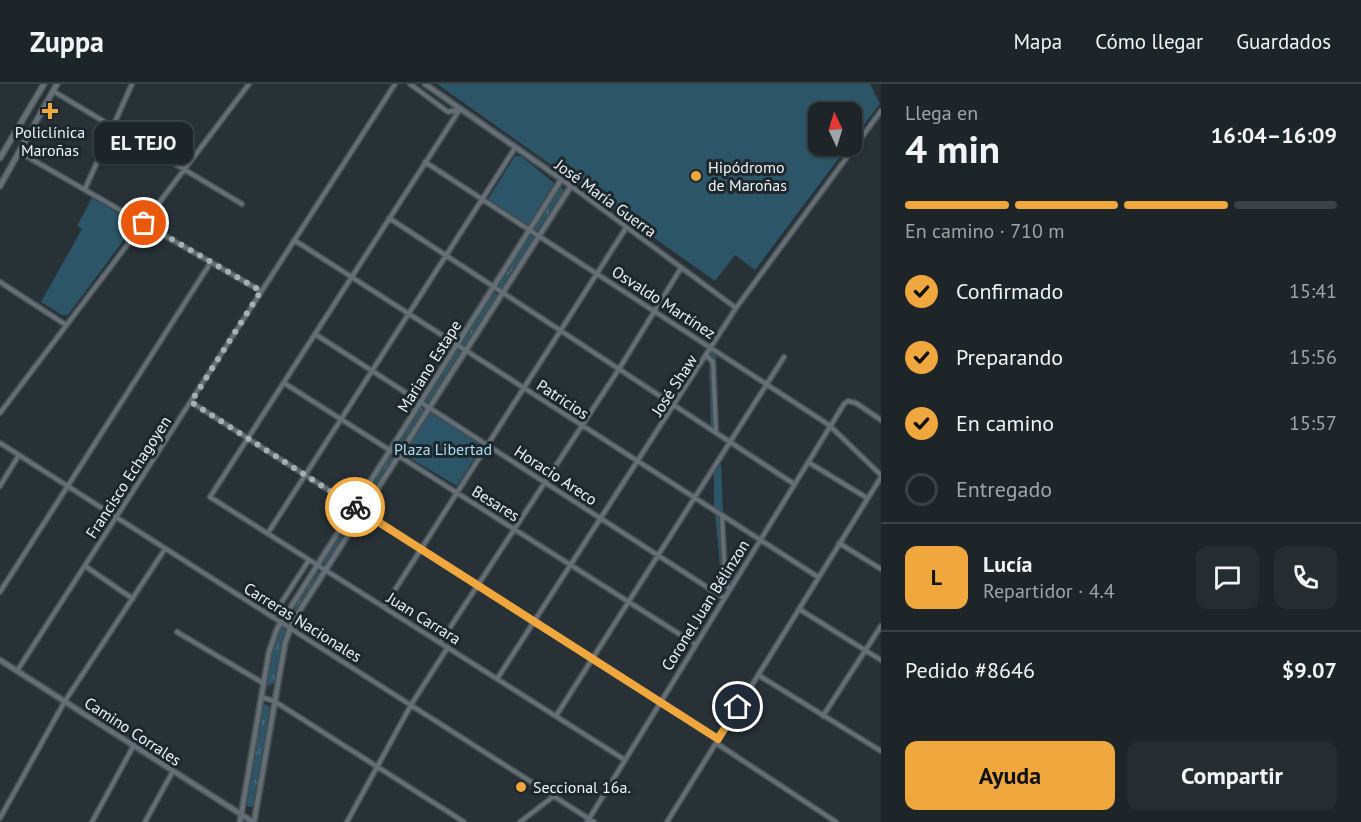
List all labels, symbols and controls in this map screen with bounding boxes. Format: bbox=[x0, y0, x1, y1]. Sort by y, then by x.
text: Zuppa bbox=[30, 23, 104, 60]
text: Mapa bbox=[1013, 28, 1062, 55]
text: Cómo llegar bbox=[1095, 28, 1203, 55]
text: Guardados bbox=[1236, 28, 1331, 55]
text: Llega en bbox=[905, 100, 978, 126]
marker: Policlínica Maroñas bbox=[41, 102, 59, 120]
north arrow bbox=[808, 102, 862, 156]
map controls bbox=[808, 102, 862, 156]
callout: EL TEJO bbox=[94, 121, 194, 163]
text: 16:04–16:09 bbox=[1211, 121, 1337, 149]
place label: Policlínica Maroñas bbox=[15, 122, 85, 160]
text: 4 min bbox=[905, 123, 1000, 174]
text: EL TEJO bbox=[111, 130, 176, 156]
street label: José María Guerra bbox=[551, 154, 661, 241]
place label: Hipódromo de Maroñas bbox=[708, 157, 787, 195]
marker: Hipódromo de Maroñas bbox=[689, 169, 703, 183]
pin bbox=[118, 197, 169, 248]
icon: bag bbox=[127, 206, 160, 239]
text: En camino · 710 m bbox=[905, 218, 1065, 244]
street label: Osvaldo Martínez bbox=[608, 261, 720, 343]
icon: check bbox=[905, 275, 938, 308]
text: Confirmado bbox=[956, 277, 1063, 305]
text: 15:41 bbox=[1289, 278, 1337, 304]
street label: Mariano Estape bbox=[393, 316, 465, 416]
icon: check bbox=[905, 341, 938, 374]
text: Preparando bbox=[956, 343, 1063, 371]
text: 15:56 bbox=[1289, 344, 1337, 370]
street label: José Shaw bbox=[646, 350, 701, 420]
street label: Patricios bbox=[533, 375, 593, 423]
icon: check bbox=[905, 407, 938, 440]
text: En camino bbox=[956, 409, 1054, 437]
text: 15:57 bbox=[1289, 410, 1337, 436]
street label: Francisco Echagoyen bbox=[81, 412, 175, 542]
park label: Plaza Libertad bbox=[394, 439, 492, 459]
street label: Horacio Areco bbox=[511, 441, 601, 509]
text: Entregado bbox=[956, 475, 1052, 503]
courier bbox=[325, 477, 385, 537]
street label: Besares bbox=[468, 481, 524, 526]
icon: bike bbox=[339, 491, 372, 524]
street label: Coronel Juan Bélinzon bbox=[657, 536, 753, 674]
button: chat bbox=[1196, 546, 1259, 609]
button: phone bbox=[1274, 546, 1337, 609]
text: Lucía bbox=[983, 550, 1033, 578]
text: L bbox=[931, 563, 942, 591]
street label: Carreras Nacionales bbox=[240, 578, 366, 666]
text: Repartidor · 4.4 bbox=[983, 578, 1115, 604]
street label: Juan Carrara bbox=[383, 587, 465, 649]
text: Pedido #8646 bbox=[905, 656, 1035, 684]
text: $9.07 bbox=[1282, 656, 1337, 684]
pin bbox=[712, 681, 763, 732]
icon: home bbox=[721, 690, 754, 723]
street label: Camino Corrales bbox=[81, 692, 185, 770]
button: Ayuda bbox=[905, 741, 1115, 810]
button: Compartir bbox=[1127, 741, 1337, 810]
place label: Seccional 16a. bbox=[533, 777, 631, 797]
marker: Seccional 16a. bbox=[514, 780, 528, 794]

